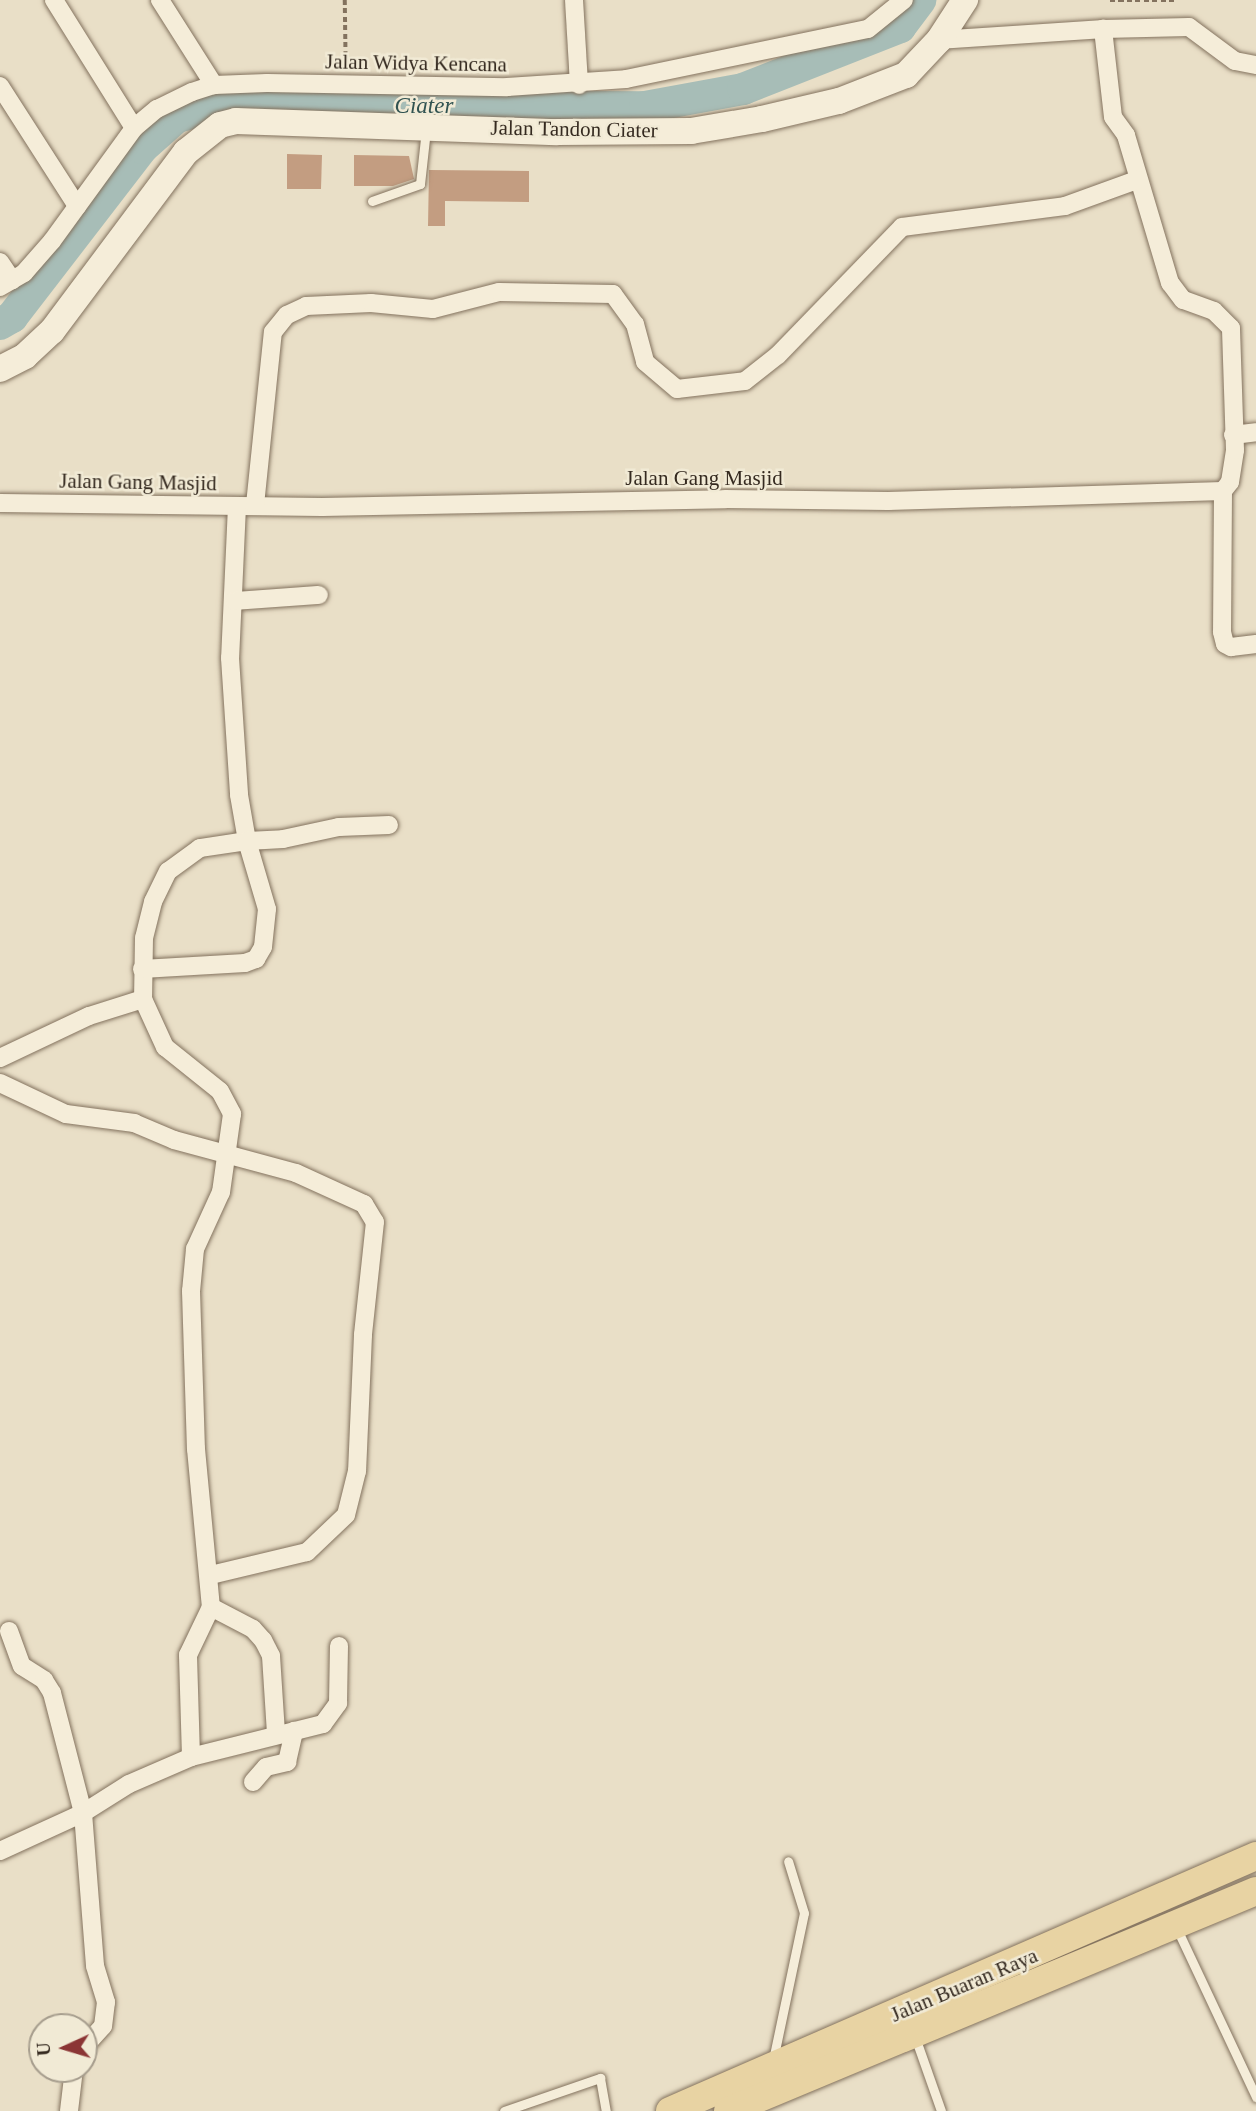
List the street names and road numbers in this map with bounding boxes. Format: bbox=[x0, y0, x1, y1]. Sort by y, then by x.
street label: Jalan Widya Kencana bbox=[325, 49, 507, 77]
street label: Jalan Tandon Ciater bbox=[490, 115, 658, 143]
street label: Jalan Gang Masjid bbox=[625, 465, 783, 491]
street label: Jalan Gang Masjid bbox=[59, 468, 217, 496]
street label: Jalan Buaran Raya bbox=[887, 1943, 1041, 2027]

